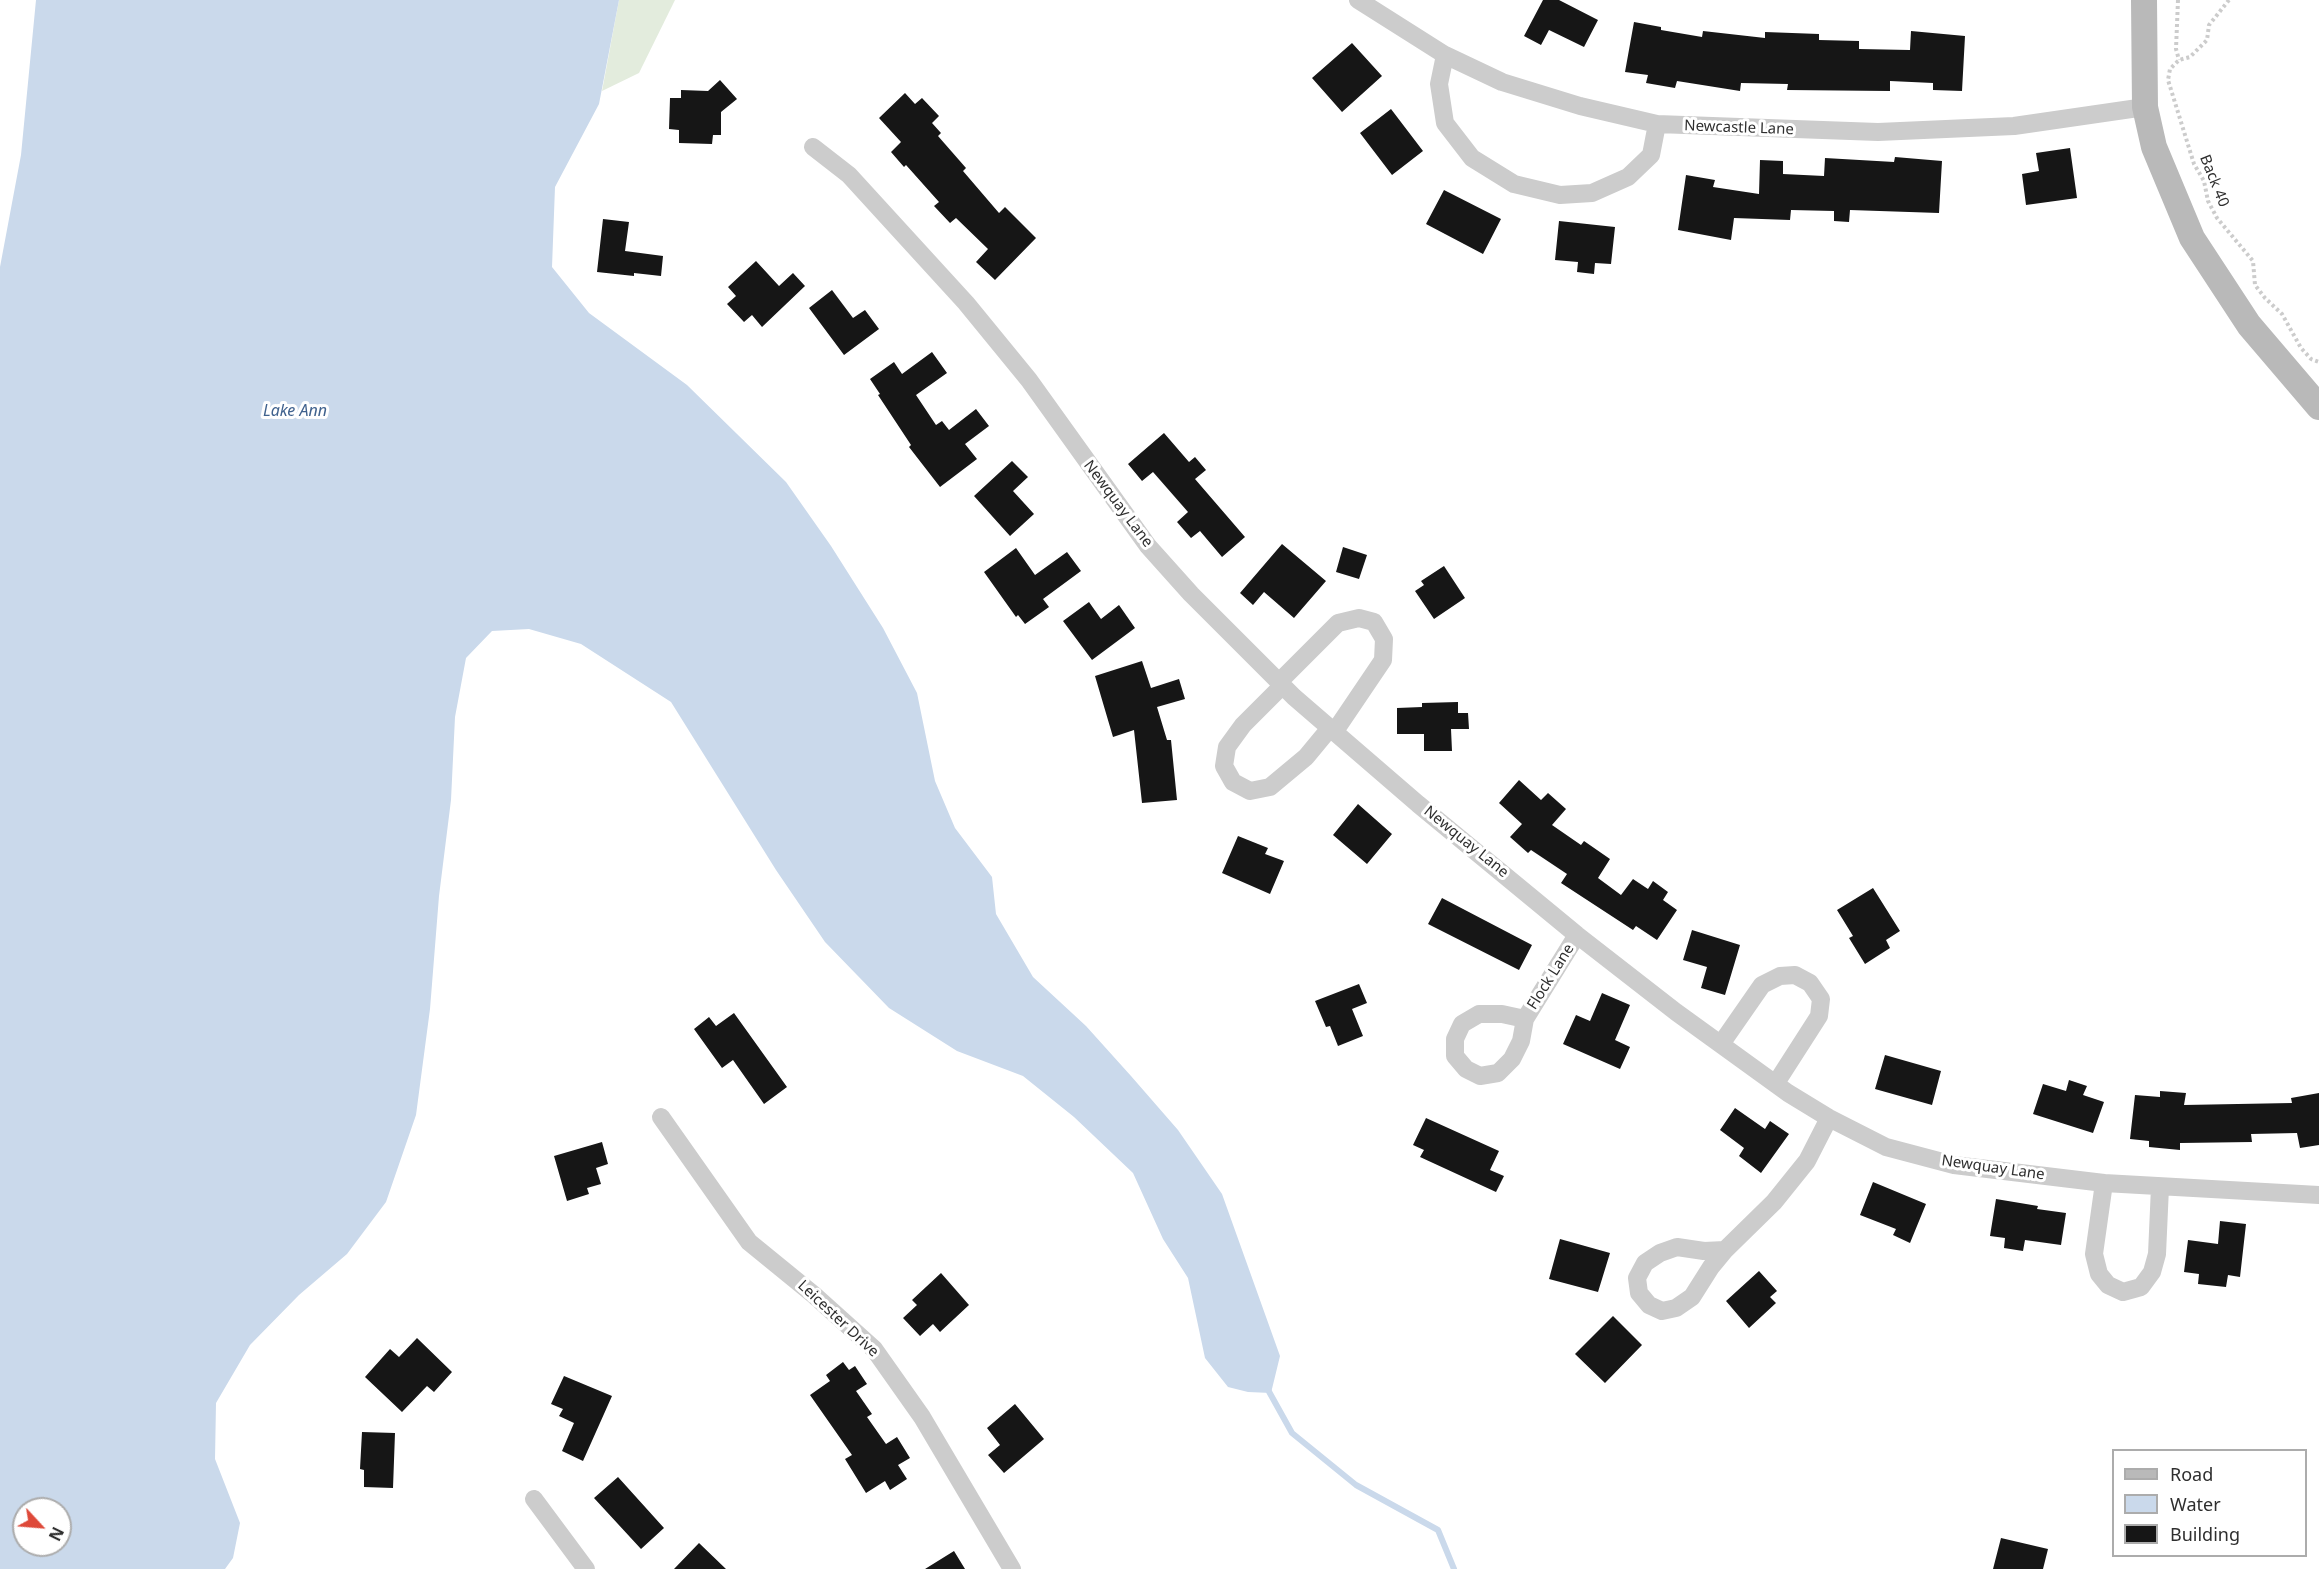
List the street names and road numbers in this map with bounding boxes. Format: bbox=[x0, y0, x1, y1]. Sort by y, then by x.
street label: Newcastle Lane bbox=[1684, 117, 1794, 139]
street label: Back 40 bbox=[2195, 152, 2233, 210]
street label: Newquay Lane bbox=[1080, 457, 1156, 551]
street label: Newquay Lane bbox=[1420, 802, 1512, 882]
street label: Flock Lane bbox=[1524, 941, 1578, 1013]
street label: Newquay Lane bbox=[1940, 1152, 2046, 1184]
street label: Leicester Drive bbox=[794, 1277, 882, 1361]

